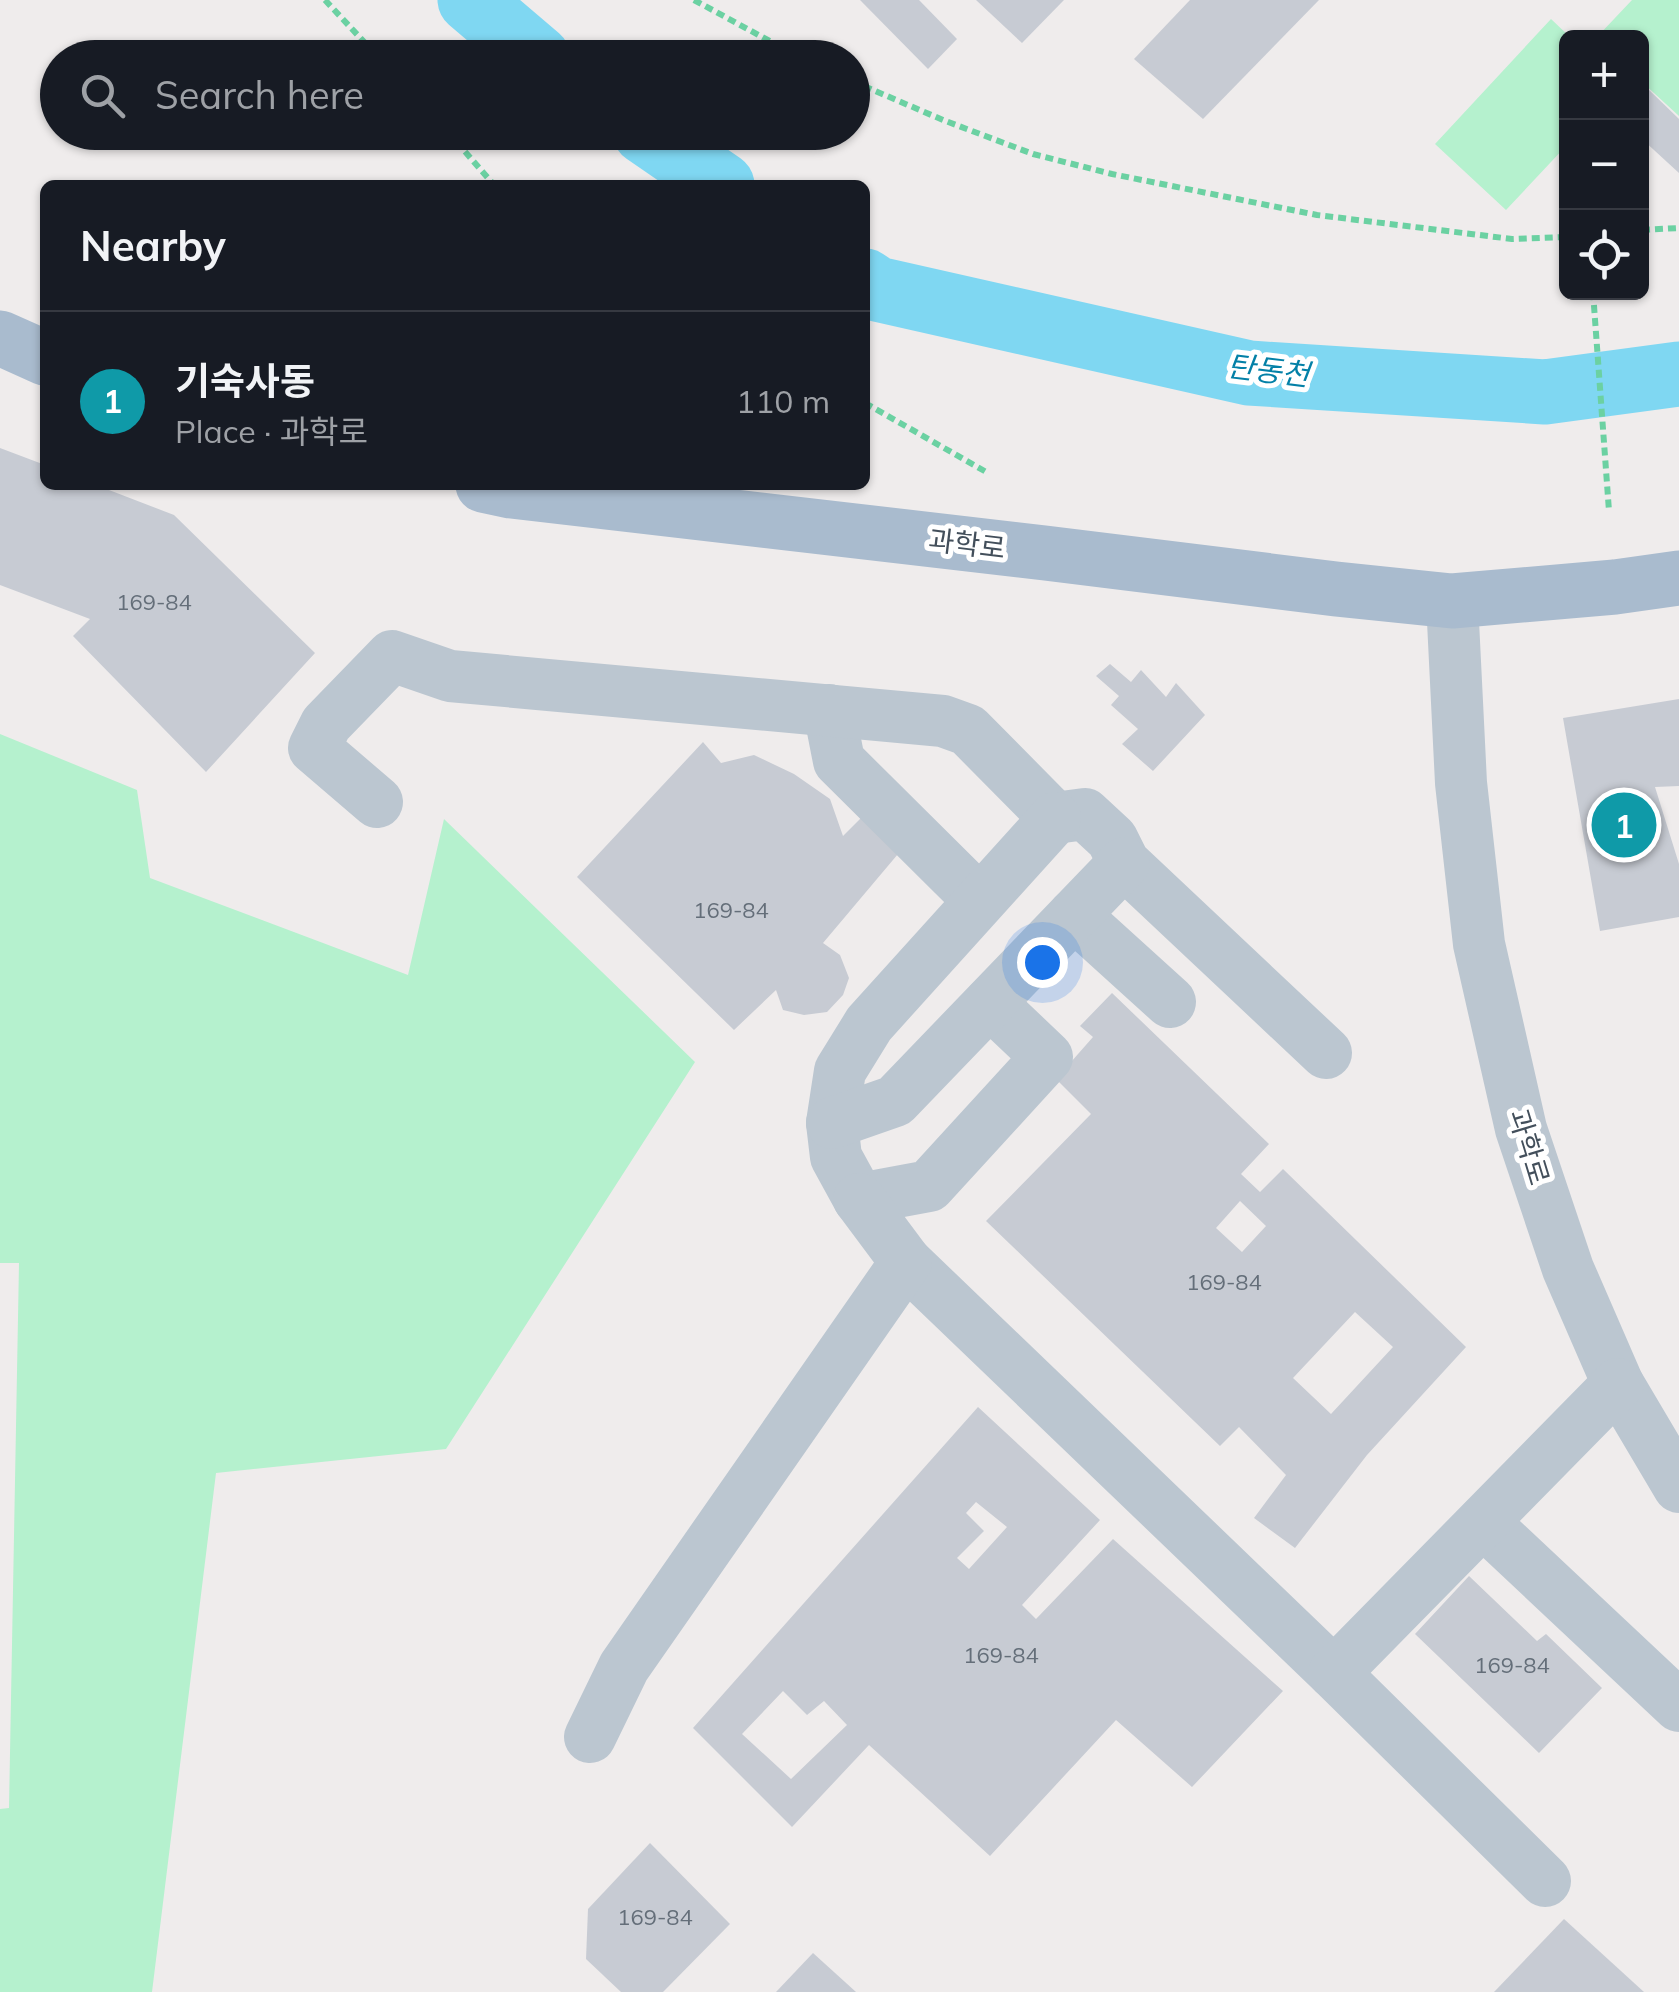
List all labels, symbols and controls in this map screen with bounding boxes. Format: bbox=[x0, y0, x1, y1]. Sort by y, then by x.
map controls bbox=[1559, 30, 1649, 300]
button: + bbox=[1559, 30, 1649, 120]
search box bbox=[40, 40, 870, 150]
icon: search bbox=[75, 68, 130, 123]
text: Search here bbox=[155, 71, 364, 119]
button: − bbox=[1559, 120, 1649, 210]
button: locate bbox=[1559, 210, 1649, 300]
text: Nearby bbox=[80, 219, 226, 272]
water label: 탄동천 bbox=[1225, 346, 1315, 394]
text: 기숙사동 bbox=[175, 357, 315, 405]
text: 1 bbox=[103, 381, 122, 421]
text: 110 m bbox=[736, 381, 830, 421]
text: Place · 과학로 bbox=[175, 411, 368, 451]
street label: 과학로 bbox=[927, 521, 1008, 566]
house number: 169-84 bbox=[116, 588, 192, 616]
pin: 1 bbox=[1592, 788, 1656, 862]
house number: 169-84 bbox=[693, 896, 769, 924]
your location bbox=[1017, 937, 1068, 988]
street label: 과학로 bbox=[1501, 1105, 1558, 1189]
house number: 169-84 bbox=[1186, 1268, 1262, 1296]
house number: 169-84 bbox=[963, 1641, 1039, 1669]
house number: 169-84 bbox=[1474, 1651, 1550, 1679]
house number: 169-84 bbox=[617, 1903, 693, 1931]

